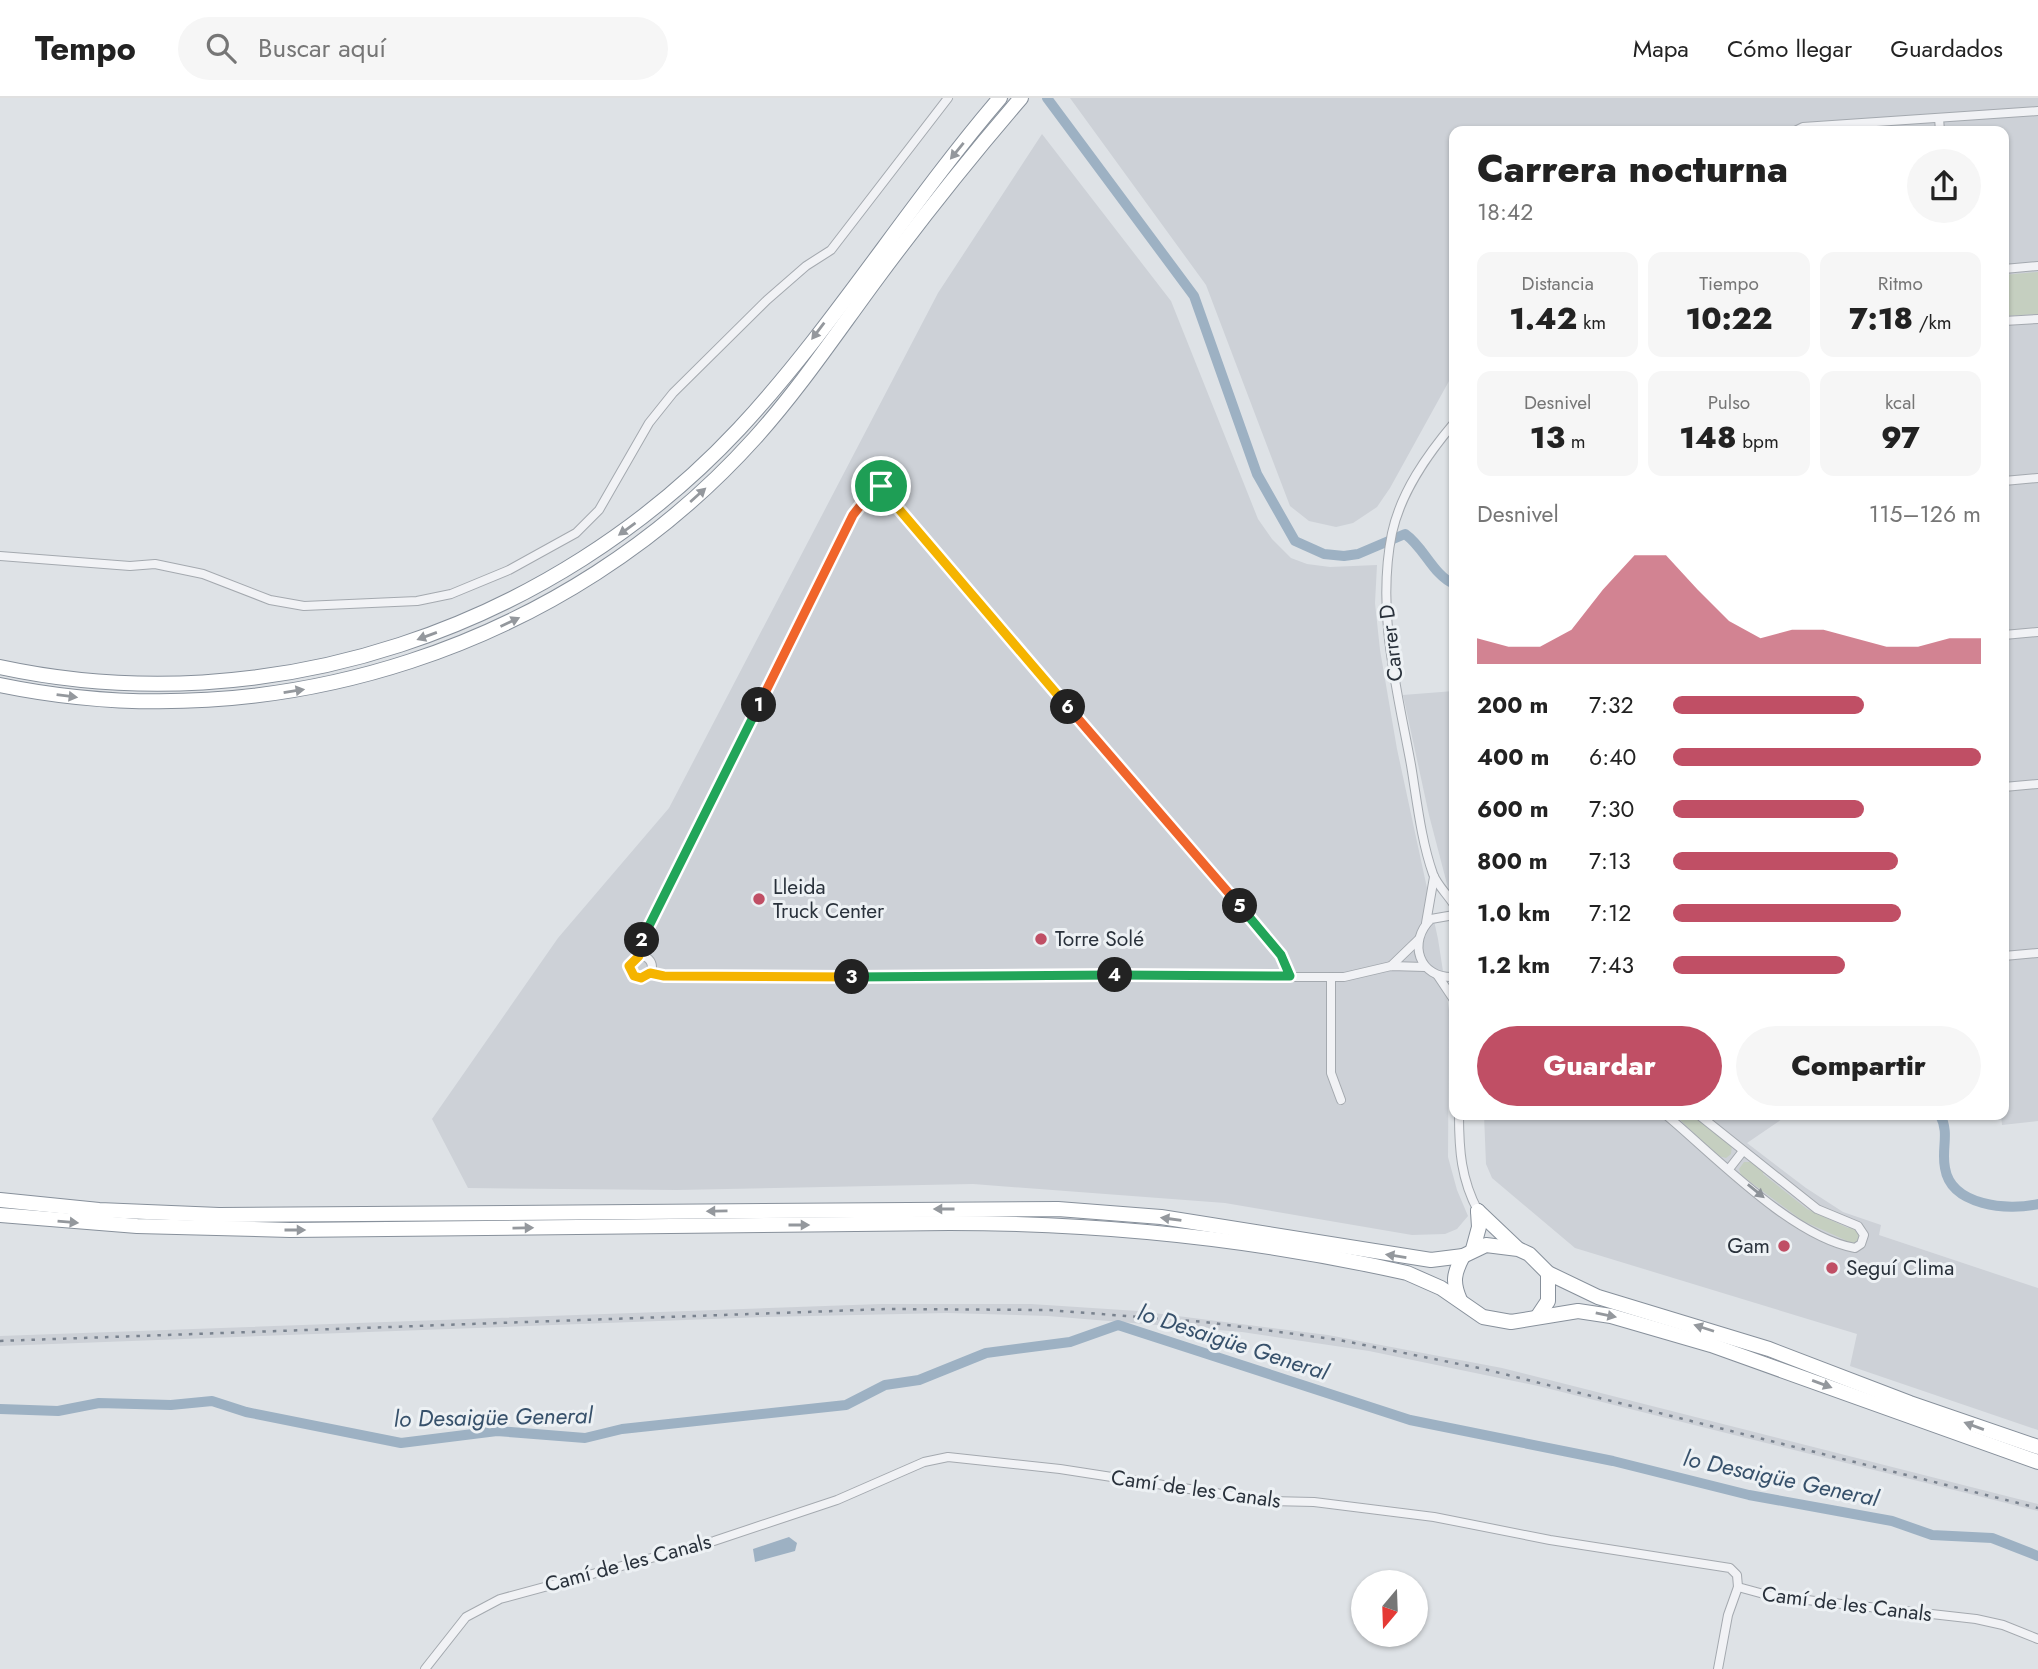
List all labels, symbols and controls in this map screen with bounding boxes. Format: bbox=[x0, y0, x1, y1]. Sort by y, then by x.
search box bbox=[178, 17, 668, 80]
text: Tempo bbox=[35, 25, 136, 72]
icon: search bbox=[202, 29, 240, 67]
text: Buscar aquí bbox=[258, 29, 386, 67]
text: Mapa bbox=[1633, 31, 1689, 66]
text: Cómo llegar bbox=[1727, 31, 1852, 66]
text: Guardados bbox=[1890, 31, 2003, 66]
one-way arrow bbox=[949, 141, 964, 159]
text: Carrera nocturna bbox=[1477, 141, 1788, 196]
button: share bbox=[1907, 149, 1981, 223]
text: 18:42 bbox=[1477, 195, 1533, 229]
text: Distancia bbox=[1521, 270, 1594, 297]
text: Tiempo bbox=[1699, 270, 1759, 297]
text: Ritmo bbox=[1878, 270, 1923, 297]
text: 1.42 bbox=[1509, 297, 1577, 340]
text: 10:22 bbox=[1685, 297, 1773, 340]
text: 7:18 bbox=[1849, 297, 1913, 340]
text: km bbox=[1577, 309, 1606, 336]
text: /km bbox=[1913, 309, 1952, 336]
one-way arrow bbox=[811, 322, 825, 340]
text: Desnivel bbox=[1524, 389, 1591, 416]
text: Pulso bbox=[1708, 389, 1750, 416]
text: kcal bbox=[1885, 389, 1916, 416]
text: 13 bbox=[1530, 416, 1565, 459]
text: 148 bbox=[1679, 416, 1737, 459]
text: 97 bbox=[1881, 416, 1920, 459]
text: m bbox=[1565, 428, 1585, 455]
text: bpm bbox=[1737, 428, 1779, 455]
pin bbox=[851, 456, 911, 516]
icon: arrive bbox=[862, 467, 900, 505]
one-way arrow bbox=[689, 487, 707, 503]
text: Desnivel bbox=[1477, 497, 1559, 531]
text: 115–126 m bbox=[1869, 497, 1981, 531]
one-way arrow bbox=[618, 522, 636, 536]
street label: Carrer D bbox=[1371, 603, 1411, 683]
one-way arrow bbox=[500, 616, 520, 628]
one-way arrow bbox=[417, 631, 438, 642]
one-way arrow bbox=[283, 685, 305, 696]
pin: 1 bbox=[742, 688, 776, 722]
text: 200 m bbox=[1477, 688, 1548, 722]
text: 7:32 bbox=[1589, 688, 1634, 722]
pin: 6 bbox=[1050, 690, 1086, 724]
one-way arrow bbox=[57, 691, 79, 702]
text: 1 bbox=[754, 691, 763, 718]
text: 6 bbox=[1061, 693, 1074, 720]
text: 400 m bbox=[1477, 740, 1549, 774]
text: 6:40 bbox=[1589, 740, 1636, 774]
text: 600 m bbox=[1477, 792, 1549, 826]
text: 7:30 bbox=[1589, 792, 1634, 826]
text: 800 m bbox=[1477, 844, 1548, 878]
text: 7:13 bbox=[1589, 844, 1631, 878]
place label: Lleida Truck Center bbox=[773, 872, 885, 926]
pin: 5 bbox=[1222, 888, 1258, 924]
marker: Lleida Truck Center bbox=[751, 891, 767, 907]
text: 5 bbox=[1233, 892, 1246, 919]
text: 1.0 km bbox=[1477, 896, 1550, 930]
text: 7:12 bbox=[1589, 896, 1631, 930]
pin: 2 bbox=[624, 922, 660, 958]
place label: Torre Solé bbox=[1055, 924, 1144, 954]
text: 2 bbox=[635, 926, 648, 953]
marker: Torre Solé bbox=[1033, 931, 1049, 947]
text: 1.2 km bbox=[1477, 948, 1550, 982]
text: 7:43 bbox=[1589, 948, 1634, 982]
pin: 4 bbox=[1098, 958, 1132, 992]
pin: 3 bbox=[834, 960, 870, 994]
text: 4 bbox=[1108, 961, 1121, 988]
text: 3 bbox=[846, 963, 857, 990]
button: Guardar bbox=[1477, 1026, 1722, 1106]
button: Compartir bbox=[1736, 1026, 1981, 1106]
one-way arrow bbox=[1746, 1183, 1764, 1198]
one-way arrow bbox=[933, 1203, 955, 1215]
one-way arrow bbox=[705, 1205, 727, 1217]
one-way arrow bbox=[1160, 1213, 1182, 1224]
one-way arrow bbox=[57, 1217, 79, 1228]
one-way arrow bbox=[788, 1219, 810, 1231]
one-way arrow bbox=[512, 1222, 534, 1233]
one-way arrow bbox=[284, 1224, 306, 1236]
place label: Gam bbox=[1727, 1231, 1770, 1261]
marker: Gam bbox=[1776, 1238, 1792, 1254]
one-way arrow bbox=[1384, 1250, 1406, 1261]
place label: Seguí Clima bbox=[1846, 1253, 1954, 1283]
marker: Seguí Clima bbox=[1824, 1260, 1840, 1276]
water label: lo Desaigüe General bbox=[1133, 1295, 1334, 1389]
one-way arrow bbox=[1595, 1310, 1617, 1321]
one-way arrow bbox=[1694, 1322, 1715, 1333]
one-way arrow bbox=[1812, 1379, 1833, 1390]
water label: lo Desaigüe General bbox=[393, 1398, 594, 1436]
one-way arrow bbox=[1963, 1420, 1984, 1431]
water label: lo Desaigüe General bbox=[1680, 1441, 1883, 1515]
street label: Camí de les Canals bbox=[1109, 1462, 1283, 1516]
street label: Camí de les Canals bbox=[542, 1526, 714, 1600]
north arrow bbox=[1351, 1570, 1428, 1647]
map controls bbox=[1351, 1570, 1428, 1647]
street label: Camí de les Canals bbox=[1760, 1579, 1934, 1629]

